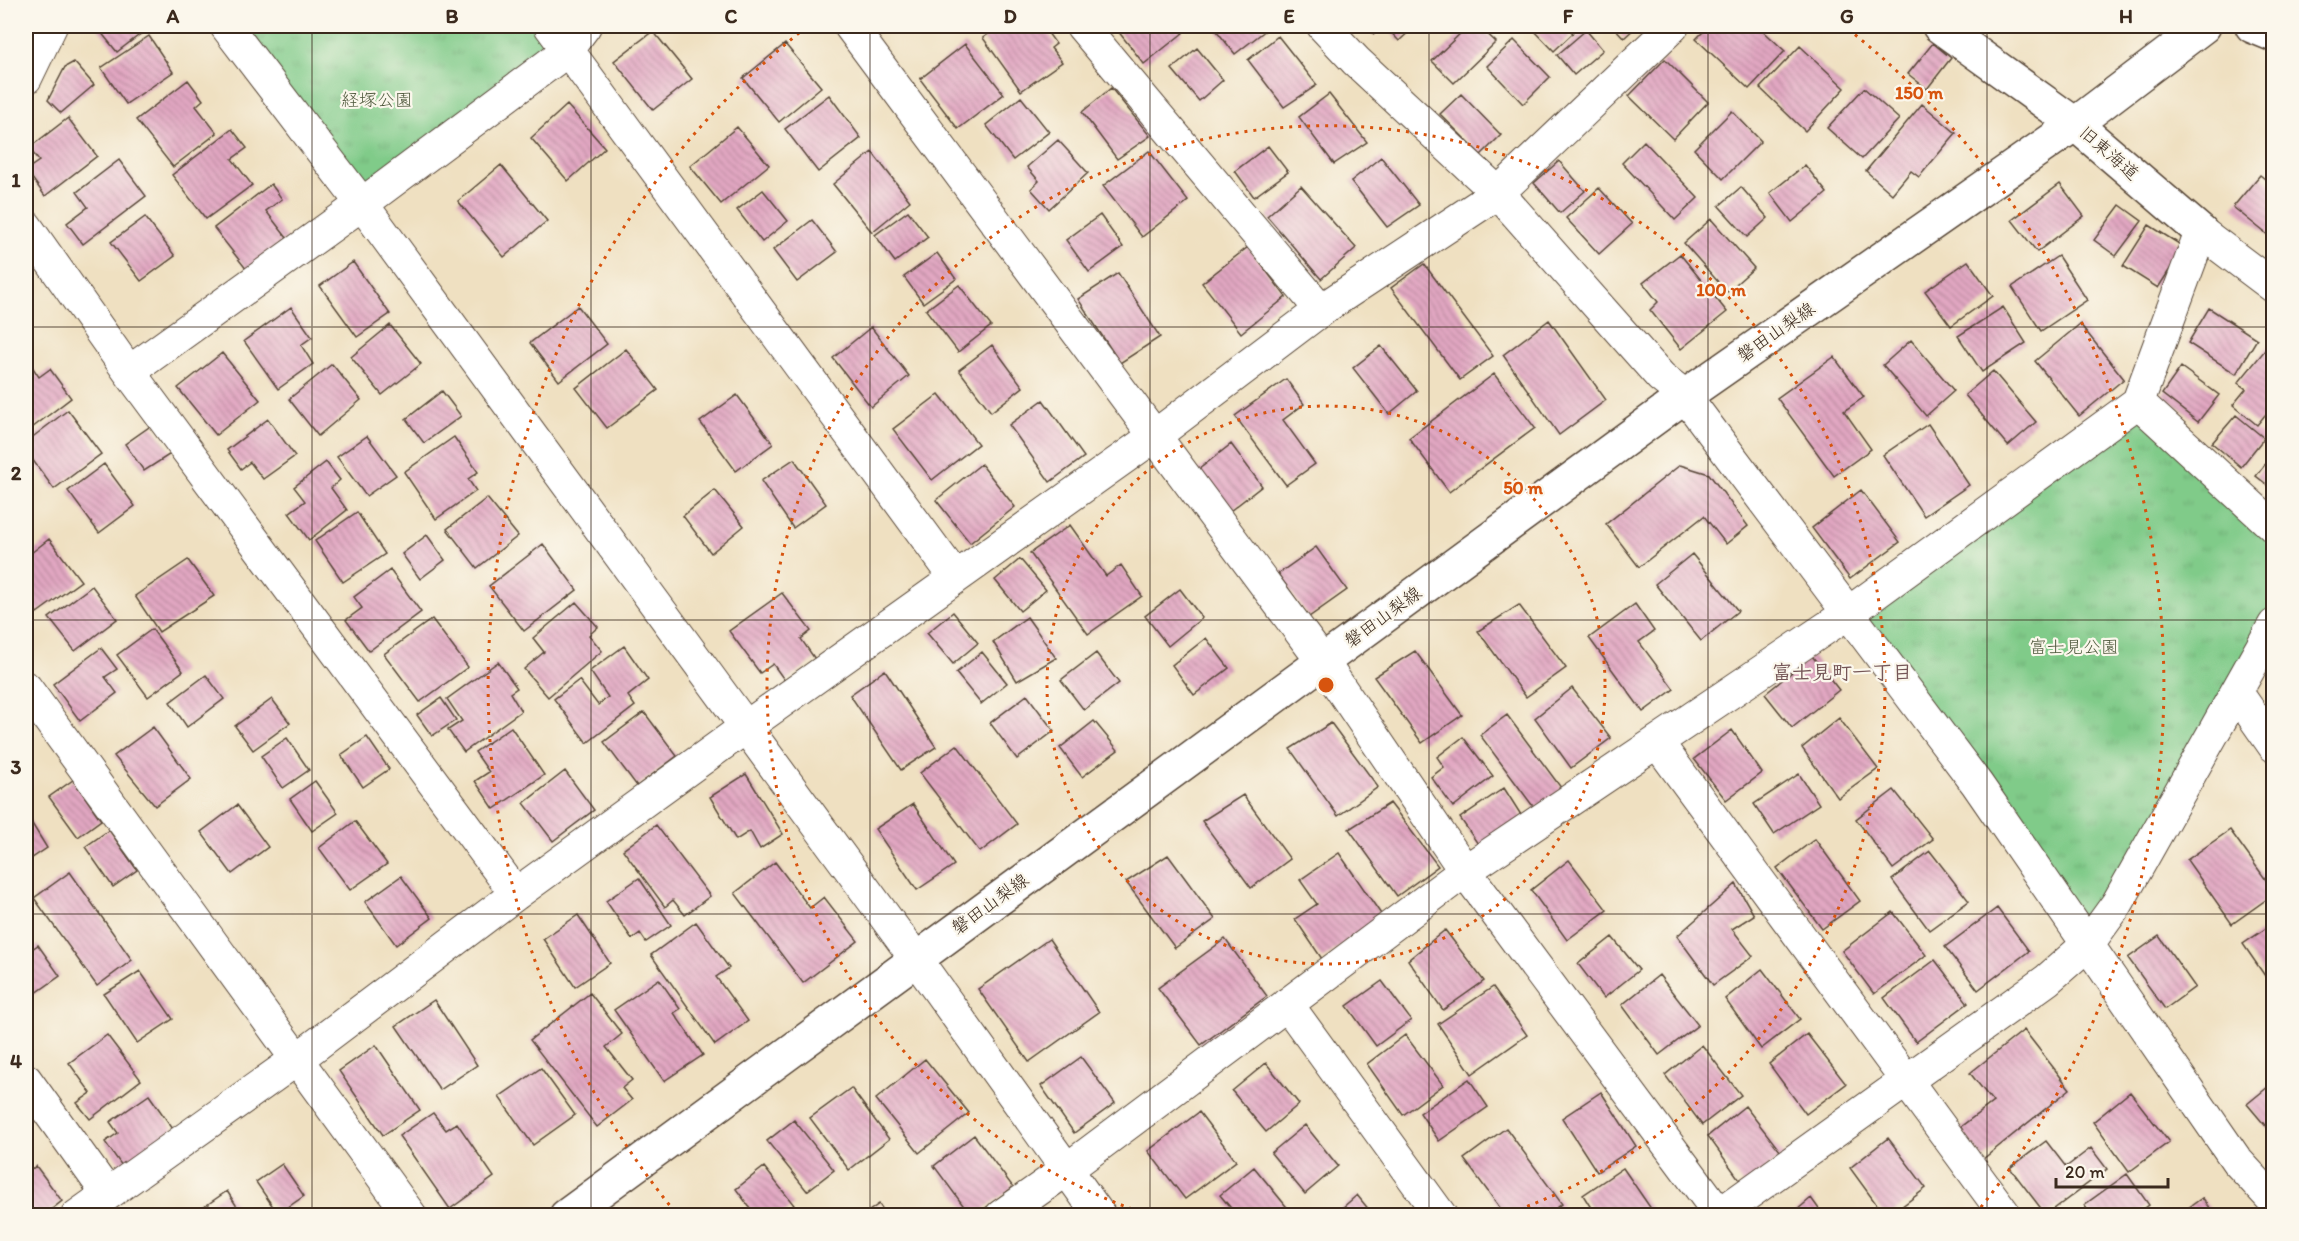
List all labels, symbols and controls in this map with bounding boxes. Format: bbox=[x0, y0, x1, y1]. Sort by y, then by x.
text: A bbox=[166, 4, 180, 28]
text: B bbox=[446, 4, 459, 28]
text: C bbox=[725, 4, 738, 28]
text: D bbox=[1003, 4, 1017, 28]
text: E bbox=[1283, 4, 1295, 28]
text: F bbox=[1563, 4, 1574, 28]
text: G bbox=[1840, 4, 1854, 28]
text: H bbox=[2119, 4, 2133, 28]
text: 150 m bbox=[1895, 82, 1944, 104]
park label: 経塚公園 bbox=[341, 89, 413, 111]
street label: 旧東海道 bbox=[2075, 121, 2143, 185]
text: 1 bbox=[11, 168, 21, 192]
text: 100 m bbox=[1696, 279, 1747, 301]
street label: 磐田山梨線 bbox=[1733, 297, 1819, 367]
text: 2 bbox=[11, 461, 22, 485]
text: 50 m bbox=[1503, 477, 1544, 499]
street label: 磐田山梨線 bbox=[1340, 582, 1426, 652]
park label: 富士見公園 bbox=[2029, 636, 2119, 658]
district label: 富士見町一丁目 bbox=[1772, 660, 1912, 684]
centre of rings bbox=[1316, 675, 1336, 695]
text: 3 bbox=[11, 755, 22, 779]
street label: 磐田山梨線 bbox=[947, 869, 1033, 939]
text: 4 bbox=[10, 1049, 22, 1073]
scale bar bbox=[2056, 1151, 2168, 1189]
text: 20 m bbox=[2065, 1161, 2105, 1183]

